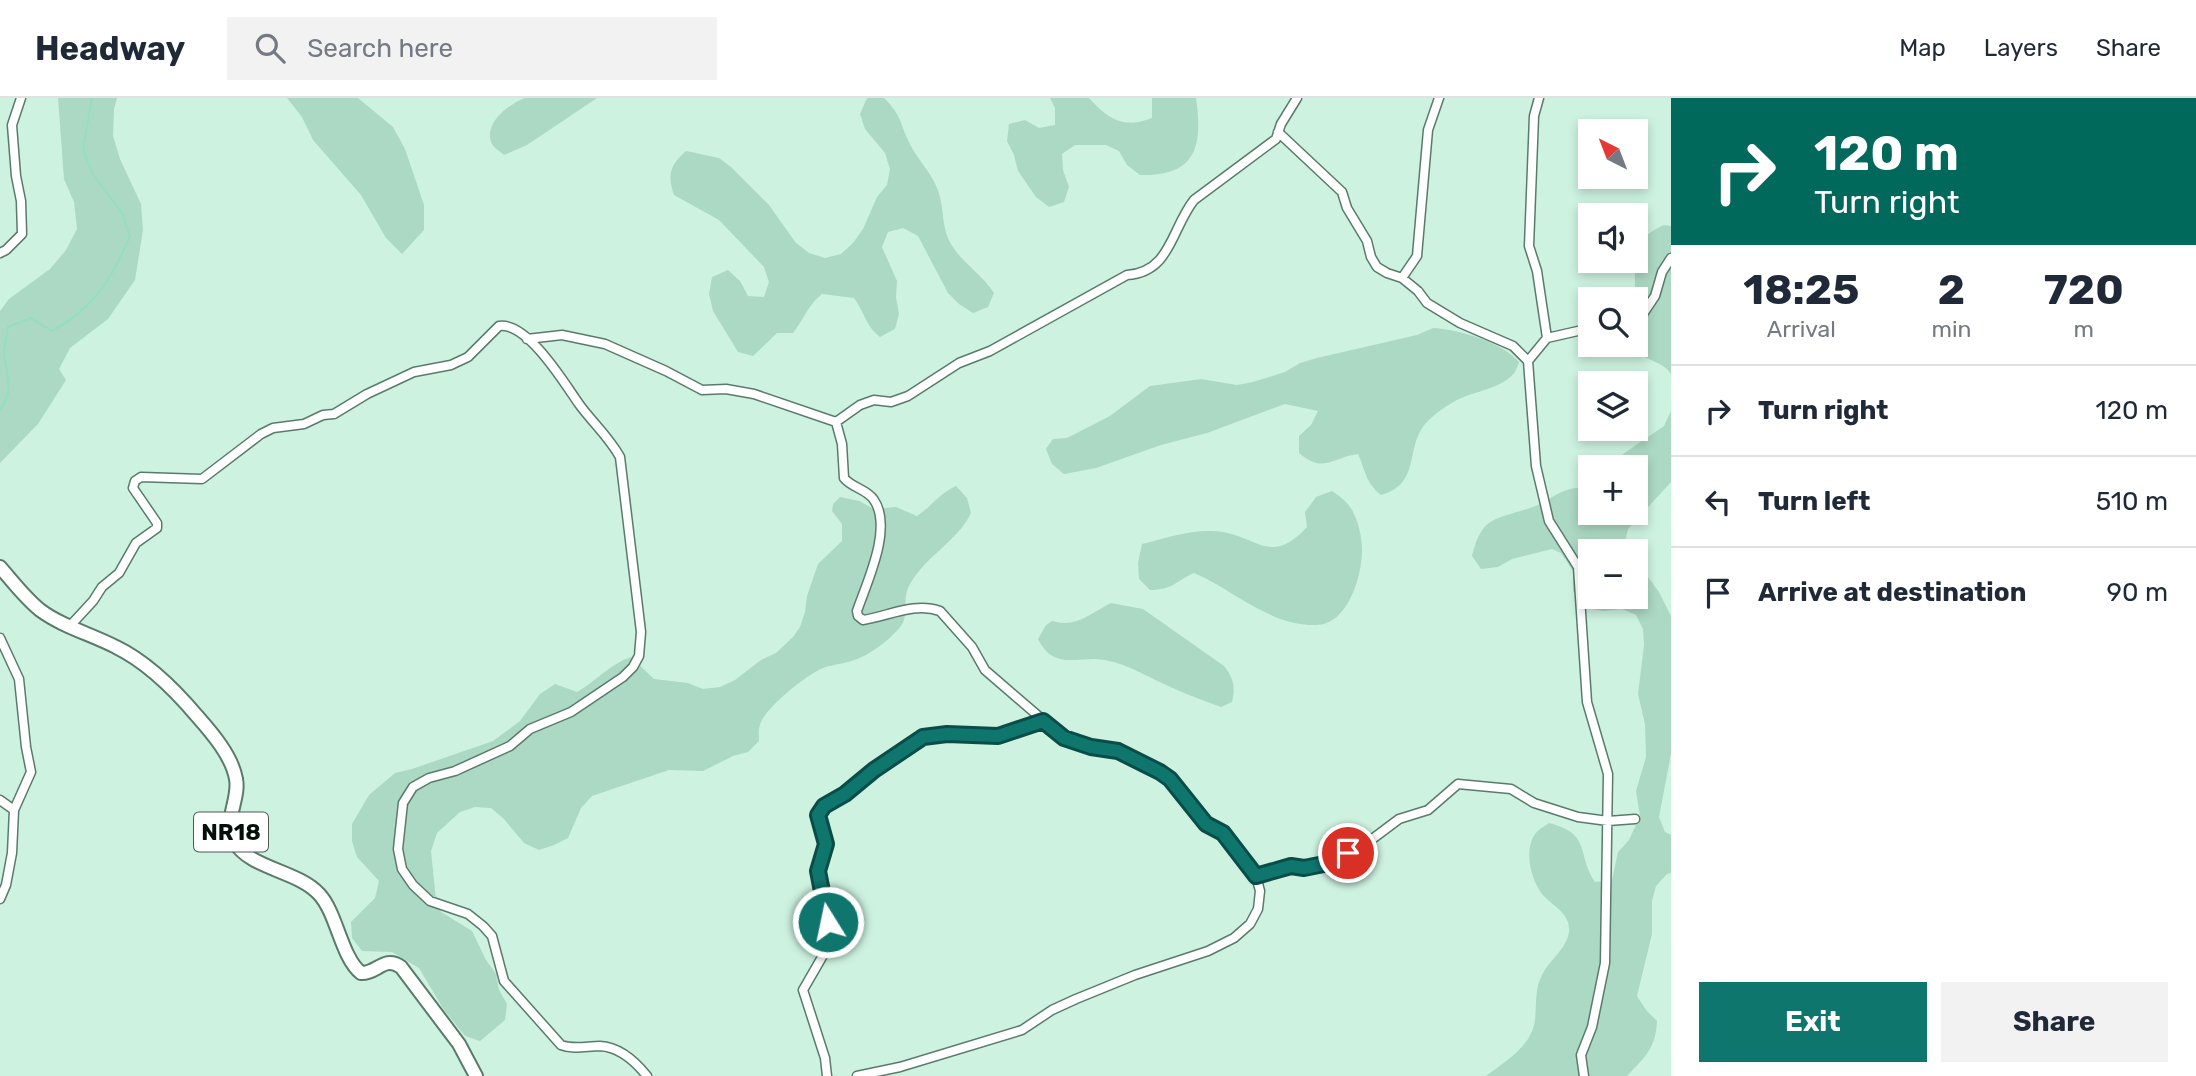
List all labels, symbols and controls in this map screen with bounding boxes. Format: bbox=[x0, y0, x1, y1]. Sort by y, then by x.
search box bbox=[227, 17, 717, 80]
text: Headway bbox=[35, 29, 185, 68]
icon: search bbox=[251, 29, 289, 67]
text: Search here bbox=[307, 33, 453, 64]
text: Map bbox=[1899, 34, 1946, 62]
text: Layers bbox=[1984, 34, 2058, 62]
text: Share bbox=[2096, 34, 2161, 62]
north arrow bbox=[1578, 119, 1648, 189]
map controls bbox=[1578, 119, 1648, 609]
text: 120 m bbox=[1814, 124, 1959, 182]
icon: right bbox=[1699, 126, 1790, 217]
text: Turn right bbox=[1814, 183, 1959, 221]
button: sound bbox=[1578, 203, 1648, 273]
text: 18:25 bbox=[1743, 265, 1859, 315]
text: 2 bbox=[1938, 265, 1965, 315]
text: 720 bbox=[2044, 265, 2124, 315]
button: search bbox=[1578, 287, 1648, 357]
text: Arrival bbox=[1767, 315, 1836, 343]
text: min bbox=[1932, 315, 1972, 343]
text: m bbox=[2074, 315, 2094, 343]
button: layers bbox=[1578, 371, 1648, 441]
icon: right bbox=[1699, 392, 1737, 430]
text: Turn right bbox=[1758, 395, 1888, 426]
text: 120 m bbox=[2096, 395, 2168, 426]
button: + bbox=[1578, 455, 1648, 525]
icon: left bbox=[1699, 483, 1737, 521]
text: Turn left bbox=[1758, 486, 1870, 517]
text: 510 m bbox=[2096, 486, 2168, 517]
button: − bbox=[1578, 539, 1648, 609]
icon: arrive bbox=[1699, 574, 1737, 612]
text: Arrive at destination bbox=[1758, 577, 2026, 608]
text: 90 m bbox=[2107, 577, 2168, 608]
road number: NR18 bbox=[194, 812, 268, 852]
pin bbox=[1318, 823, 1378, 883]
icon: arrive bbox=[1329, 834, 1367, 872]
position arrow bbox=[791, 885, 865, 959]
button: Exit bbox=[1699, 982, 1927, 1062]
button: Share bbox=[1941, 982, 2168, 1062]

